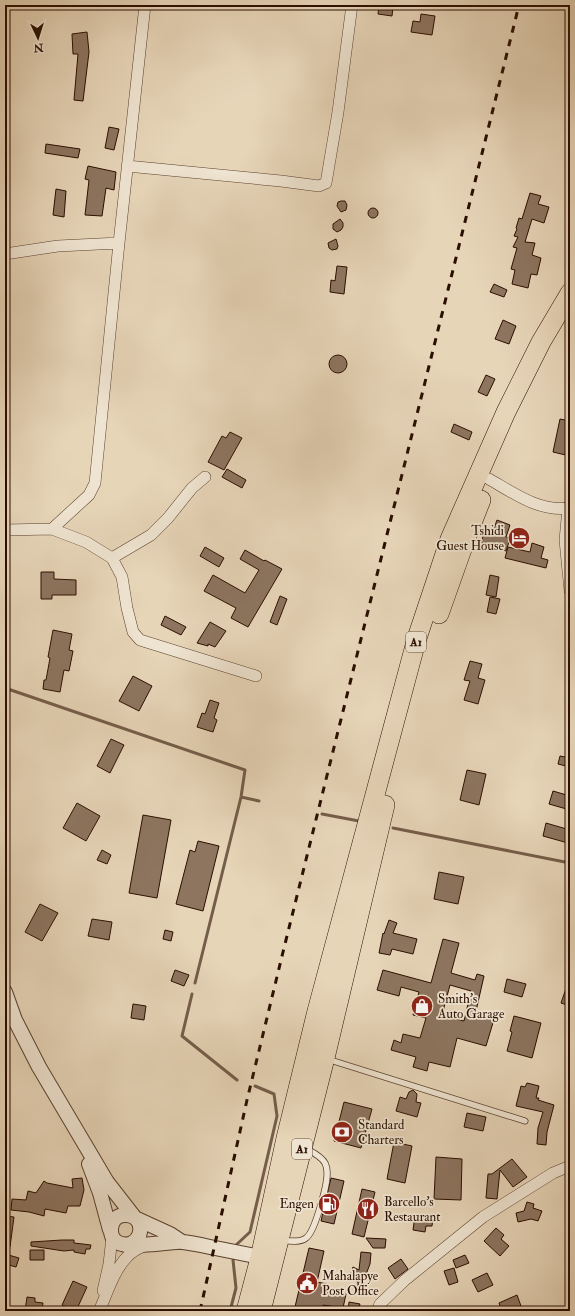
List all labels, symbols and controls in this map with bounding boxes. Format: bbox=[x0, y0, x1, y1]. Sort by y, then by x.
north arrow bbox=[18, 18, 58, 58]
text: N bbox=[32, 41, 45, 54]
place label: Tshidi Guest House bbox=[436, 523, 505, 554]
hotel icon: Tshidi Guest House bbox=[506, 525, 532, 551]
road number: A1 bbox=[406, 632, 426, 652]
place label: Smith's Auto Garage bbox=[437, 991, 505, 1022]
shop icon: Smith's Auto Garage bbox=[409, 993, 435, 1019]
place label: Standard Charters bbox=[358, 1117, 405, 1148]
bank icon: Standard Charters bbox=[329, 1119, 355, 1145]
road number: A1 bbox=[292, 1139, 312, 1159]
fuel station icon: Engen bbox=[316, 1191, 342, 1217]
place label: Barcello's Restaurant bbox=[384, 1194, 440, 1225]
place label: Engen bbox=[279, 1196, 314, 1212]
restaurant icon: Barcello's Restaurant bbox=[355, 1196, 381, 1222]
place label: Mahalapye Post Office bbox=[322, 1268, 379, 1299]
public building icon: Mahalapye Post Office bbox=[294, 1270, 320, 1296]

